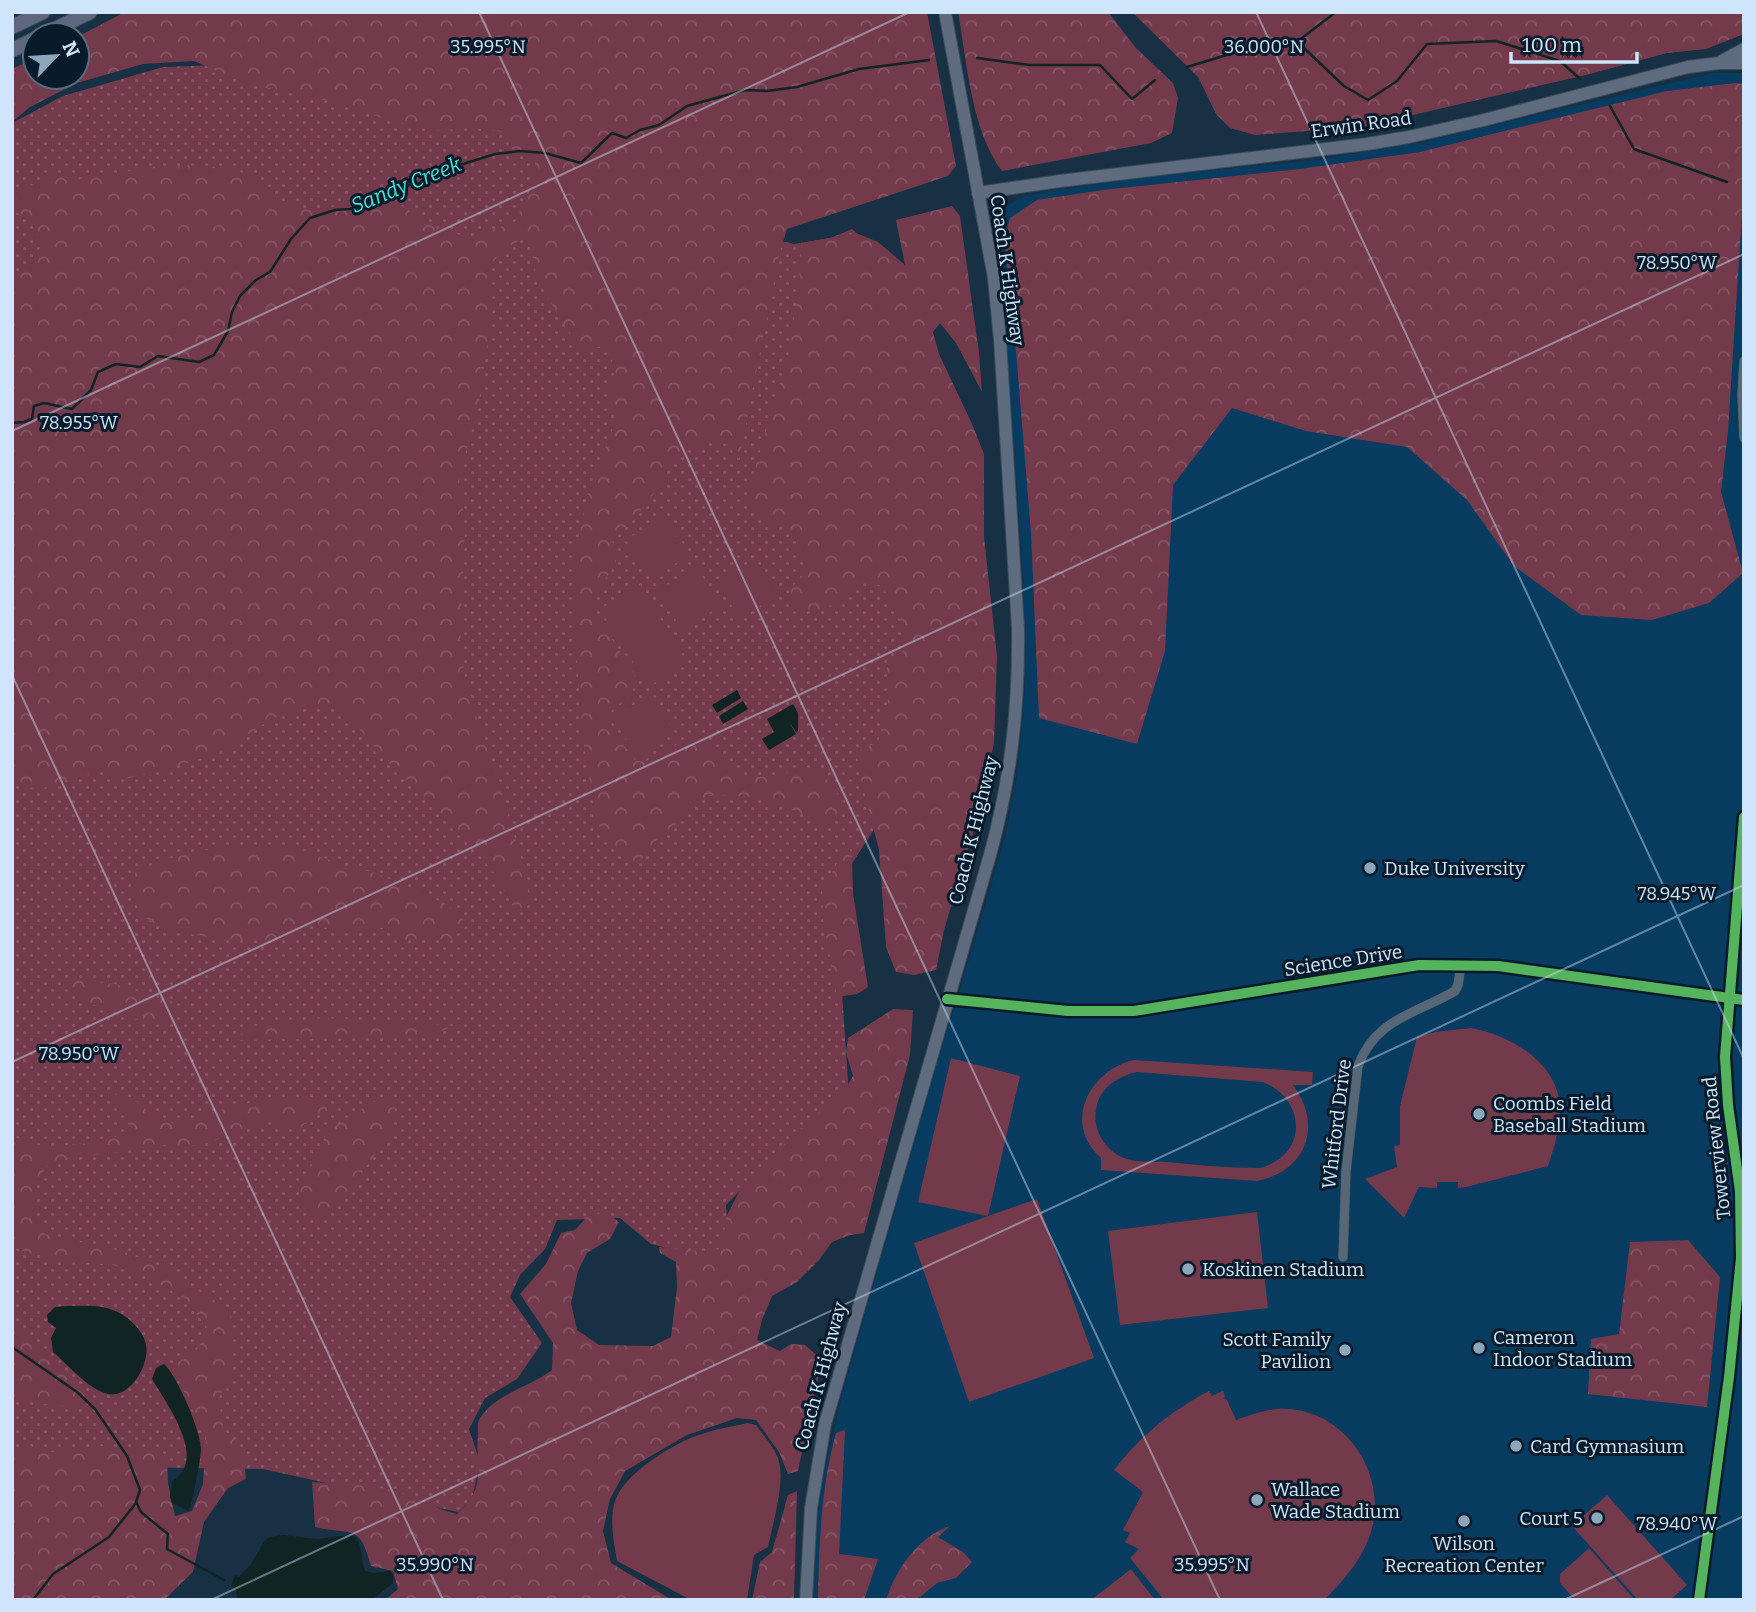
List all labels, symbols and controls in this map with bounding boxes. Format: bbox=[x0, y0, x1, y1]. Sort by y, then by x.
north arrow bbox=[21, 21, 91, 91]
scale bar bbox=[1511, 21, 1637, 65]
text: 100 m bbox=[1522, 32, 1582, 58]
text: 35.995°N bbox=[450, 36, 526, 58]
text: 36.000°N bbox=[1224, 36, 1304, 58]
text: N bbox=[57, 38, 85, 61]
street label: Erwin Road bbox=[1309, 106, 1413, 143]
water label: Sandy Creek bbox=[347, 151, 466, 219]
street label: Coach K Highway bbox=[986, 193, 1030, 348]
text: 78.950°W bbox=[1637, 252, 1718, 274]
text: 78.955°W bbox=[40, 412, 119, 434]
street label: Coach K Highway bbox=[944, 752, 1003, 907]
place label: Duke University bbox=[1384, 857, 1526, 880]
marker: Duke University bbox=[1362, 860, 1378, 876]
text: 78.945°W bbox=[1638, 883, 1717, 905]
street label: Science Drive bbox=[1282, 940, 1404, 981]
text: 78.950°W bbox=[39, 1043, 120, 1065]
street label: Whitford Drive bbox=[1317, 1058, 1356, 1190]
street label: Towerview Road bbox=[1698, 1075, 1735, 1221]
place label: Coombs Field Baseball Stadium bbox=[1493, 1092, 1646, 1137]
marker: Coombs Field Baseball Stadium bbox=[1471, 1106, 1487, 1122]
place label: Koskinen Stadium bbox=[1202, 1258, 1364, 1281]
marker: Koskinen Stadium bbox=[1180, 1261, 1196, 1277]
street label: Coach K Highway bbox=[790, 1299, 852, 1453]
place label: Cameron Indoor Stadium bbox=[1493, 1326, 1632, 1371]
place label: Scott Family Pavilion bbox=[1222, 1328, 1332, 1373]
marker: Cameron Indoor Stadium bbox=[1471, 1340, 1487, 1356]
marker: Scott Family Pavilion bbox=[1337, 1342, 1353, 1358]
place label: Card Gymnasium bbox=[1530, 1435, 1684, 1458]
marker: Card Gymnasium bbox=[1508, 1438, 1524, 1454]
place label: Wallace Wade Stadium bbox=[1271, 1478, 1400, 1523]
marker: Wallace Wade Stadium bbox=[1249, 1492, 1265, 1508]
place label: Court 5 bbox=[1519, 1507, 1583, 1530]
marker: Court 5 bbox=[1589, 1510, 1605, 1526]
marker: Wilson Recreation Center bbox=[1456, 1513, 1472, 1529]
text: 78.940°W bbox=[1637, 1513, 1718, 1535]
place label: Wilson Recreation Center bbox=[1384, 1532, 1544, 1577]
text: 35.990°N bbox=[396, 1554, 474, 1576]
text: 35.995°N bbox=[1174, 1554, 1250, 1576]

